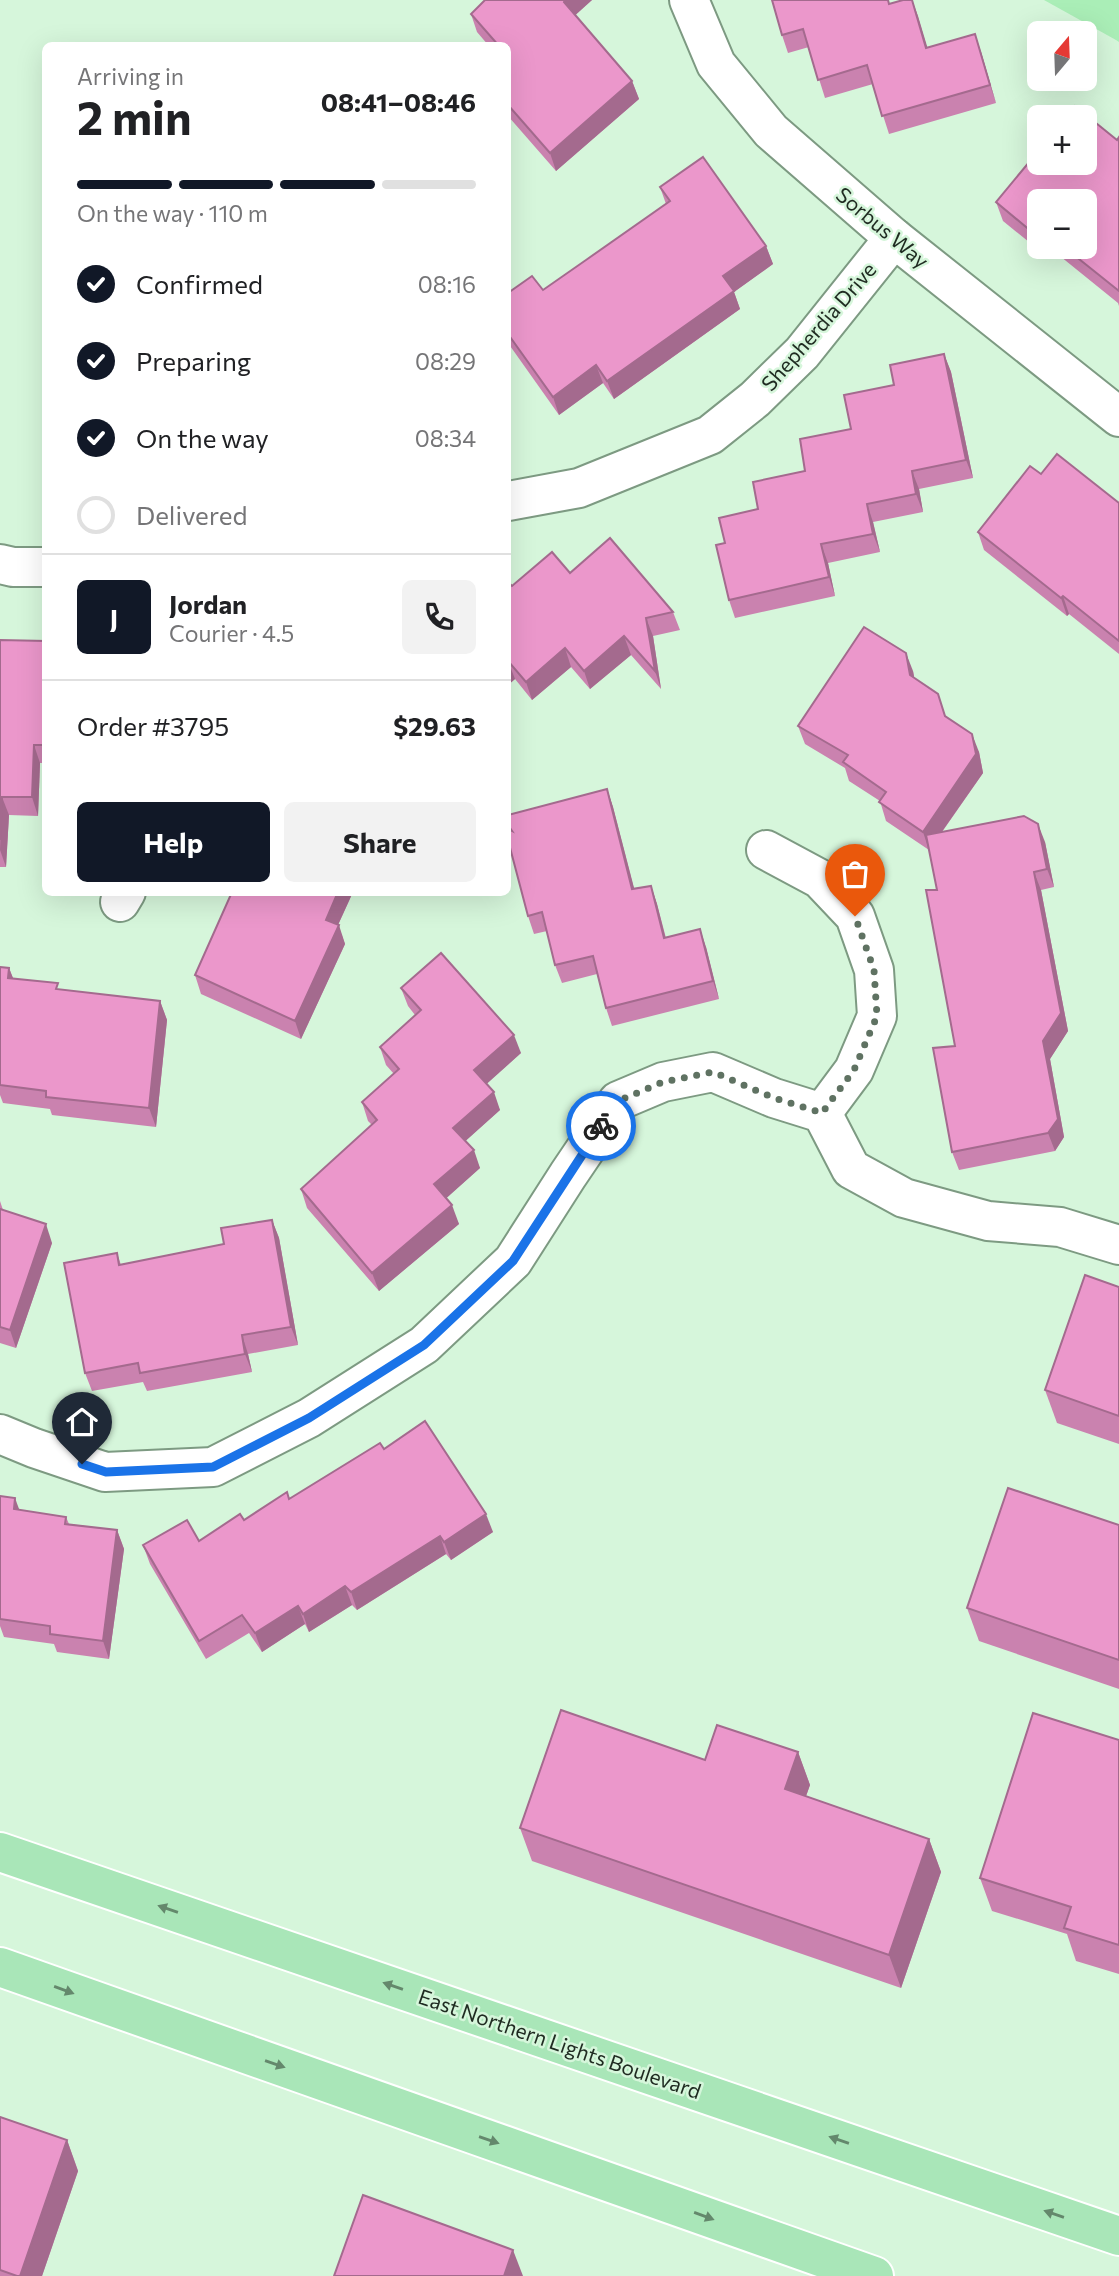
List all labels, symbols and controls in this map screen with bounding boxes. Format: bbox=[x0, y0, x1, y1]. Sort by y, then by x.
north arrow bbox=[1027, 21, 1097, 91]
map controls bbox=[1027, 21, 1097, 259]
text: Arriving in bbox=[77, 62, 184, 90]
text: 08:41–08:46 bbox=[321, 86, 476, 117]
text: 2 min bbox=[77, 88, 192, 144]
button: + bbox=[1027, 105, 1097, 175]
street label: Sorbus Way bbox=[832, 181, 934, 273]
button: − bbox=[1027, 189, 1097, 259]
text: On the way · 110 m bbox=[77, 199, 268, 227]
street label: Shepherdia Drive bbox=[755, 257, 881, 395]
icon: check bbox=[77, 265, 115, 303]
text: Confirmed bbox=[136, 268, 263, 299]
text: 08:16 bbox=[418, 270, 476, 298]
icon: check bbox=[77, 342, 115, 380]
text: Preparing bbox=[136, 345, 251, 376]
text: 08:29 bbox=[415, 347, 476, 375]
icon: check bbox=[77, 419, 115, 457]
text: On the way bbox=[136, 422, 269, 453]
text: 08:34 bbox=[415, 424, 476, 452]
text: Delivered bbox=[136, 499, 247, 530]
button: phone bbox=[402, 580, 476, 654]
text: Jordan bbox=[169, 588, 247, 619]
text: J bbox=[110, 602, 118, 633]
text: Courier · 4.5 bbox=[169, 619, 294, 647]
text: Order #3795 bbox=[77, 710, 229, 741]
text: $29.63 bbox=[393, 710, 476, 741]
button: Help bbox=[77, 802, 270, 882]
button: Share bbox=[284, 802, 476, 882]
pin bbox=[825, 844, 885, 916]
icon: bag bbox=[836, 855, 874, 893]
courier bbox=[566, 1091, 636, 1161]
icon: bike bbox=[582, 1107, 620, 1145]
pin bbox=[52, 1392, 112, 1464]
icon: home bbox=[63, 1403, 101, 1441]
one-way arrow bbox=[158, 1903, 179, 1914]
one-way arrow bbox=[382, 1980, 403, 1991]
street label: East Northern Lights Boulevard bbox=[415, 1983, 705, 2103]
one-way arrow bbox=[54, 1985, 75, 1996]
one-way arrow bbox=[264, 2059, 285, 2070]
one-way arrow bbox=[829, 2134, 850, 2145]
one-way arrow bbox=[479, 2135, 500, 2146]
one-way arrow bbox=[1044, 2208, 1065, 2219]
one-way arrow bbox=[693, 2211, 714, 2222]

